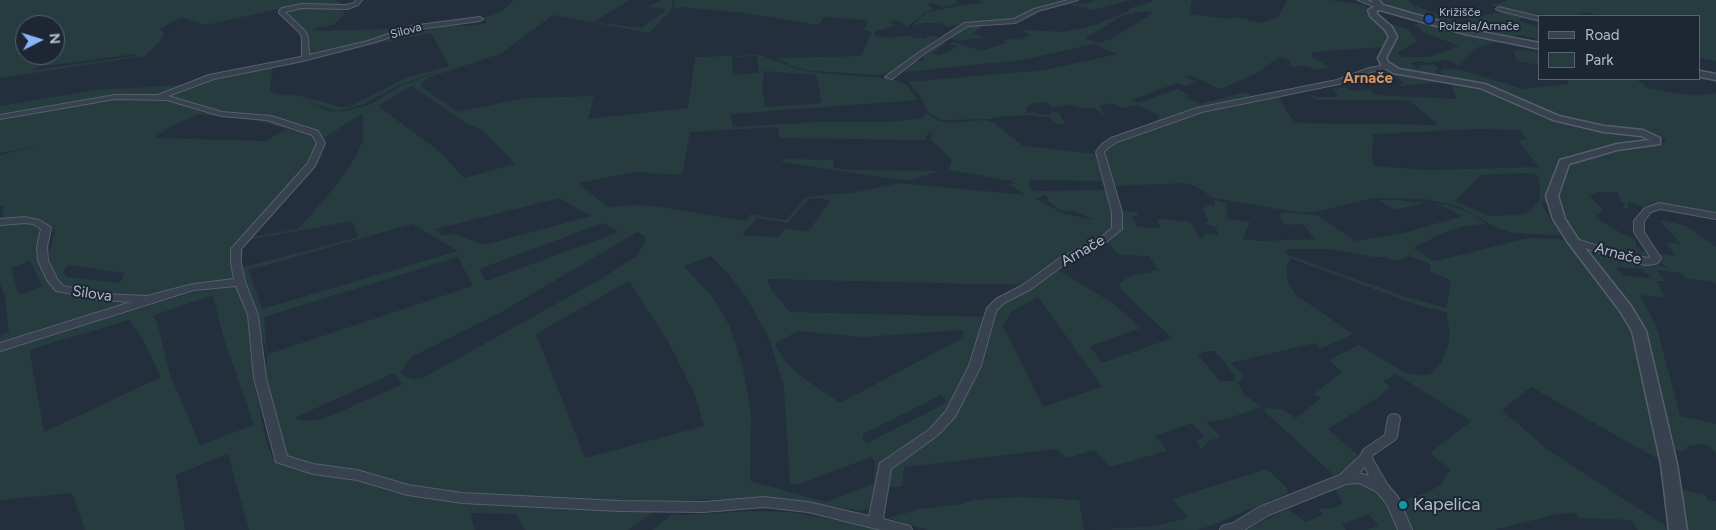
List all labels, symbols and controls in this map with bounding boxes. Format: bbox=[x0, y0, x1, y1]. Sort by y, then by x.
place label: Križišče Polzela/Arnače bbox=[1439, 5, 1519, 33]
marker: Križišče Polzela/Arnače bbox=[1423, 13, 1435, 25]
north arrow bbox=[15, 15, 65, 65]
legend bbox=[1538, 15, 1701, 80]
street label: Silova bbox=[389, 20, 423, 42]
text: Road bbox=[1585, 26, 1620, 44]
text: N bbox=[46, 33, 63, 45]
text: Park bbox=[1585, 51, 1614, 69]
district label: Arnače bbox=[1343, 70, 1393, 88]
street label: Arnače bbox=[1058, 231, 1108, 271]
street label: Arnače bbox=[1593, 239, 1643, 269]
street label: Silova bbox=[71, 282, 113, 306]
place label: Kapelica bbox=[1413, 494, 1481, 516]
marker: Kapelica bbox=[1397, 499, 1409, 511]

